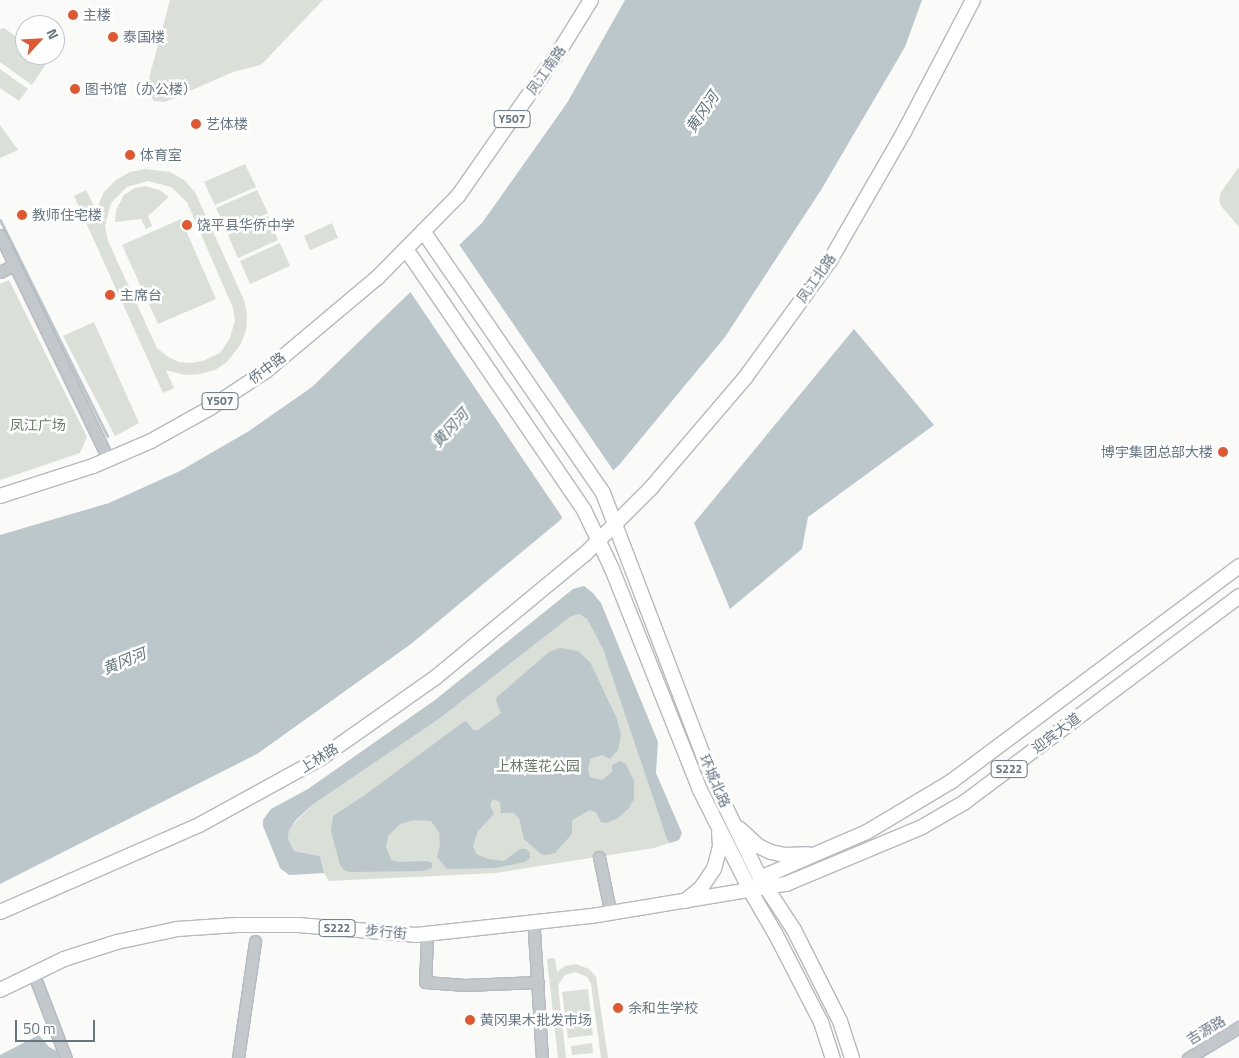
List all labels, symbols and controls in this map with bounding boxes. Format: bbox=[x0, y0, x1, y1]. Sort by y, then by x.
place label: 主楼 bbox=[83, 7, 111, 23]
marker: 主楼 bbox=[67, 9, 79, 21]
north arrow bbox=[15, 15, 65, 65]
text: N bbox=[42, 25, 65, 43]
place label: 泰国楼 bbox=[123, 29, 165, 45]
marker: 泰国楼 bbox=[107, 31, 119, 43]
street label: 凤江南路 bbox=[523, 42, 569, 98]
place label: 图书馆（办公楼） bbox=[85, 81, 197, 97]
marker: 图书馆（办公楼） bbox=[69, 83, 81, 95]
water label: 黄冈河 bbox=[682, 88, 722, 136]
road number: Y507 bbox=[493, 110, 531, 128]
place label: 艺体楼 bbox=[206, 116, 248, 132]
marker: 艺体楼 bbox=[190, 118, 202, 130]
place label: 体育室 bbox=[140, 147, 182, 163]
marker: 体育室 bbox=[124, 149, 136, 161]
place label: 教师住宅楼 bbox=[32, 207, 102, 223]
marker: 教师住宅楼 bbox=[16, 209, 28, 221]
place label: 饶平县华侨中学 bbox=[197, 217, 295, 233]
marker: 饶平县华侨中学 bbox=[181, 219, 193, 231]
street label: 凤江北路 bbox=[793, 250, 839, 306]
place label: 主席台 bbox=[120, 287, 162, 303]
marker: 主席台 bbox=[104, 289, 116, 301]
street label: 侨中路 bbox=[245, 349, 289, 387]
road number: Y507 bbox=[201, 392, 239, 411]
water label: 黄冈河 bbox=[428, 405, 472, 451]
park label: 凤江广场 bbox=[10, 417, 66, 433]
place label: 博宇集团总部大楼 bbox=[1101, 444, 1213, 460]
marker: 博宇集团总部大楼 bbox=[1217, 446, 1229, 458]
water label: 黄冈河 bbox=[100, 644, 148, 678]
street label: 迎宾大道 bbox=[1029, 709, 1083, 757]
street label: 上林路 bbox=[297, 740, 341, 776]
street label: 环城北路 bbox=[696, 752, 734, 810]
park label: 上林莲花公园 bbox=[496, 758, 580, 774]
road number: S222 bbox=[990, 760, 1028, 779]
road number: S222 bbox=[318, 918, 356, 938]
street label: 步行街 bbox=[364, 922, 408, 942]
place label: 余和生学校 bbox=[628, 1000, 698, 1016]
marker: 余和生学校 bbox=[612, 1002, 624, 1014]
scale bar bbox=[18, 1010, 98, 1042]
place label: 黄冈果木批发市场 bbox=[480, 1012, 592, 1028]
street label: 吉源路 bbox=[1184, 1012, 1228, 1048]
marker: 黄冈果木批发市场 bbox=[464, 1014, 476, 1026]
text: 50 m bbox=[23, 1017, 56, 1040]

